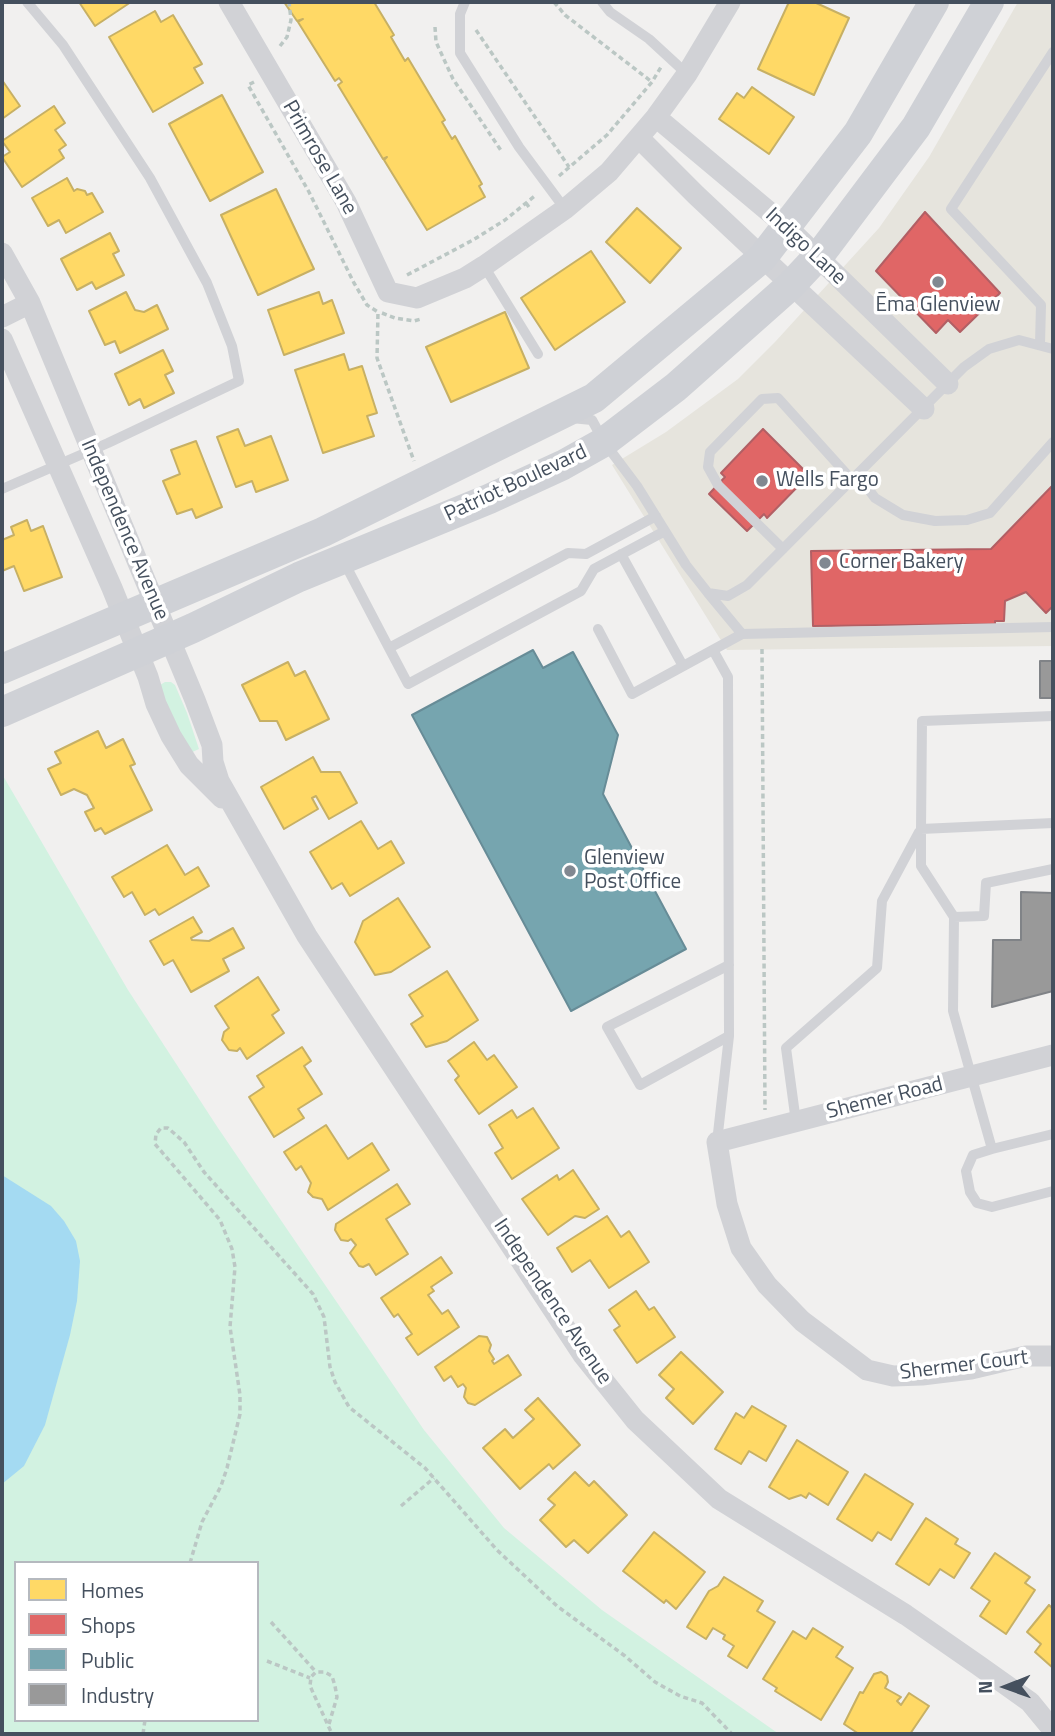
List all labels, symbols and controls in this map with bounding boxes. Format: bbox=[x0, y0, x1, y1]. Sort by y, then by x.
street label: Primrose Lane bbox=[276, 97, 362, 219]
street label: Indigo Lane bbox=[759, 203, 851, 291]
marker: Ēma Glenview bbox=[930, 274, 946, 290]
place label: Ēma Glenview bbox=[875, 293, 1001, 319]
street label: Independence Avenue bbox=[74, 436, 174, 624]
street label: Patriot Boulevard bbox=[441, 440, 591, 528]
place label: Wells Fargo bbox=[776, 468, 879, 494]
marker: Wells Fargo bbox=[754, 473, 770, 489]
place label: Corner Bakery bbox=[839, 550, 964, 576]
marker: Corner Bakery bbox=[817, 555, 833, 571]
place label: Glenview Post Office bbox=[584, 846, 681, 896]
marker: Glenview Post Office bbox=[562, 863, 578, 879]
street label: Shemer Road bbox=[824, 1072, 946, 1126]
street label: Independence Avenue bbox=[487, 1215, 617, 1389]
street label: Shermer Court bbox=[899, 1346, 1029, 1386]
legend bbox=[14, 1561, 259, 1722]
text: Homes bbox=[81, 1574, 144, 1606]
text: Shops bbox=[81, 1609, 136, 1641]
text: Public bbox=[81, 1644, 134, 1676]
north arrow bbox=[971, 1652, 1041, 1722]
text: Industry bbox=[81, 1679, 154, 1711]
text: N bbox=[970, 1681, 999, 1694]

